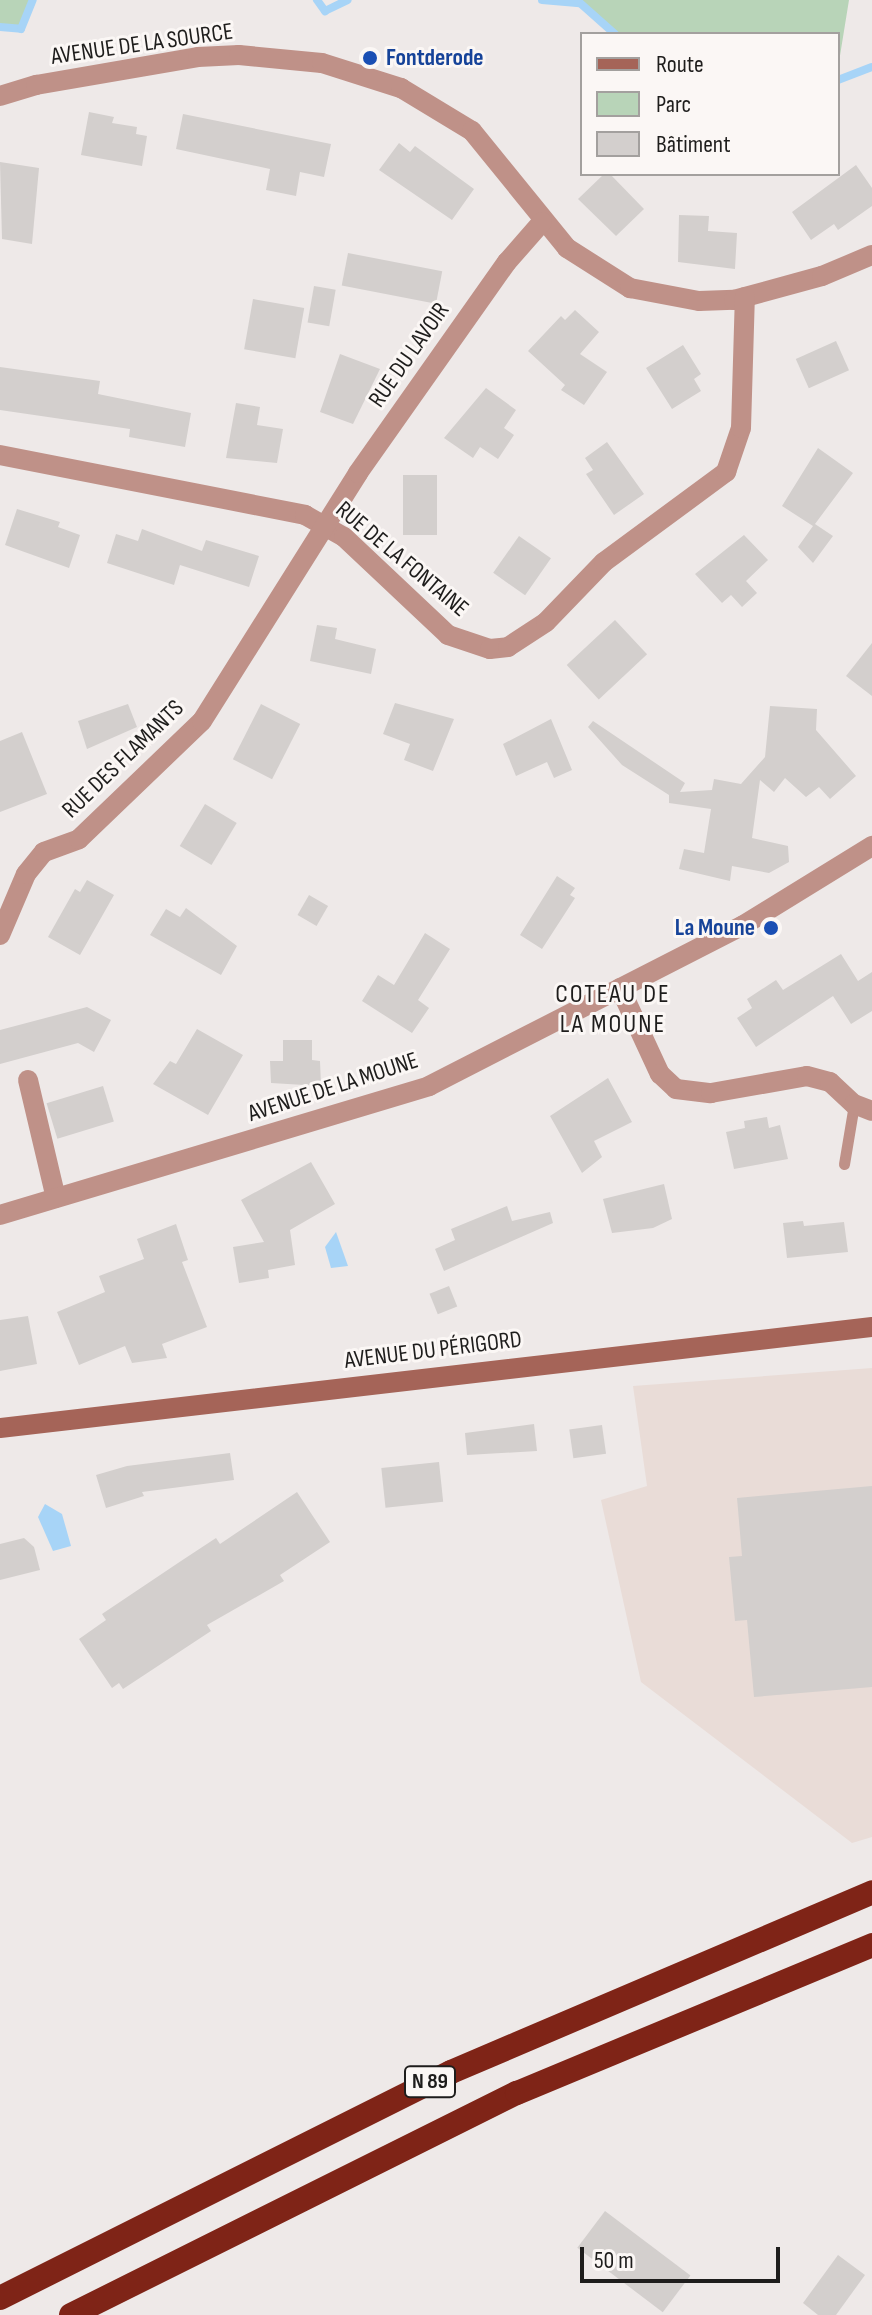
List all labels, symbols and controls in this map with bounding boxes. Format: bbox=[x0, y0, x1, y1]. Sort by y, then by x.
street label: AVENUE DE LA SOURCE bbox=[49, 17, 235, 71]
legend bbox=[580, 32, 840, 176]
place label: Fontderode bbox=[386, 44, 484, 72]
marker: Fontderode bbox=[361, 49, 379, 67]
text: Route bbox=[656, 50, 704, 79]
text: Parc bbox=[656, 90, 691, 119]
text: Bâtiment bbox=[656, 130, 731, 159]
street label: RUE DU LAVOIR bbox=[362, 297, 456, 413]
street label: RUE DE LA FONTAINE bbox=[330, 495, 474, 623]
street label: RUE DES FLAMANTS bbox=[56, 694, 190, 824]
place label: La Moune bbox=[675, 914, 755, 942]
marker: La Moune bbox=[762, 919, 780, 937]
district label: COTEAU DE LA MOUNE bbox=[555, 979, 671, 1040]
street label: AVENUE DE LA MOUNE bbox=[244, 1046, 422, 1128]
street label: AVENUE DU PÉRIGORD bbox=[343, 1325, 523, 1375]
road number: N 89 bbox=[404, 2064, 456, 2100]
scale bar bbox=[584, 2231, 784, 2281]
text: 50 m bbox=[594, 2246, 634, 2275]

